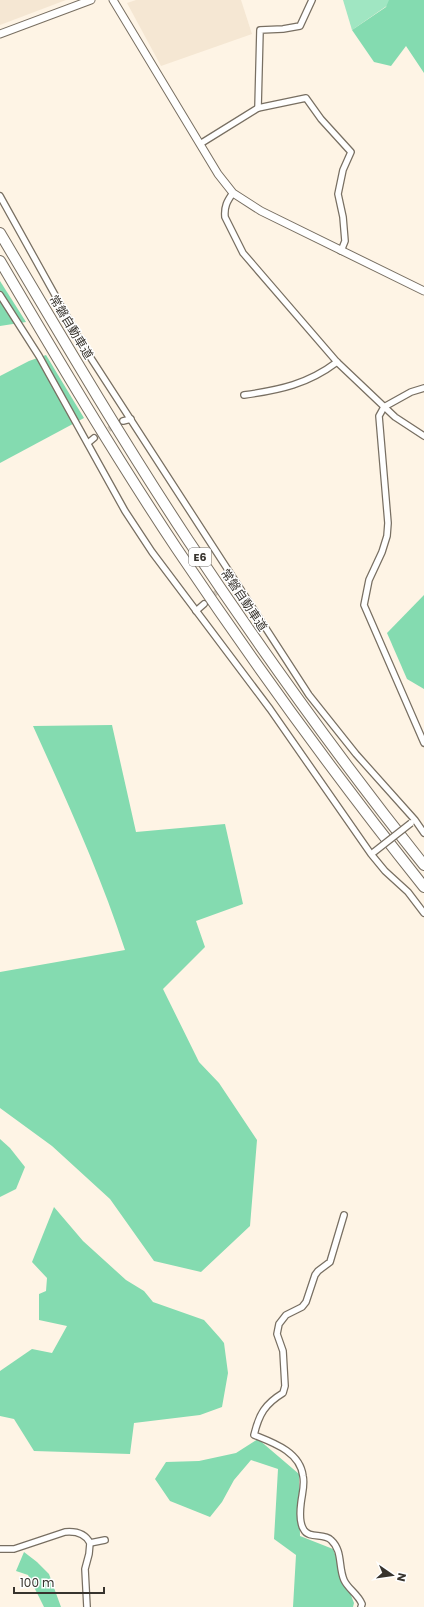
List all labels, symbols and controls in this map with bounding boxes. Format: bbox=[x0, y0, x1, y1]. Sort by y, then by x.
street label: 常磐自動車道 bbox=[46, 291, 97, 362]
road number: E6 bbox=[189, 548, 211, 566]
street label: 常磐自動車道 bbox=[217, 565, 272, 634]
north arrow bbox=[372, 1555, 412, 1595]
scale bar bbox=[14, 1569, 104, 1595]
text: N bbox=[393, 1571, 410, 1583]
text: 100 m bbox=[20, 1574, 54, 1591]

